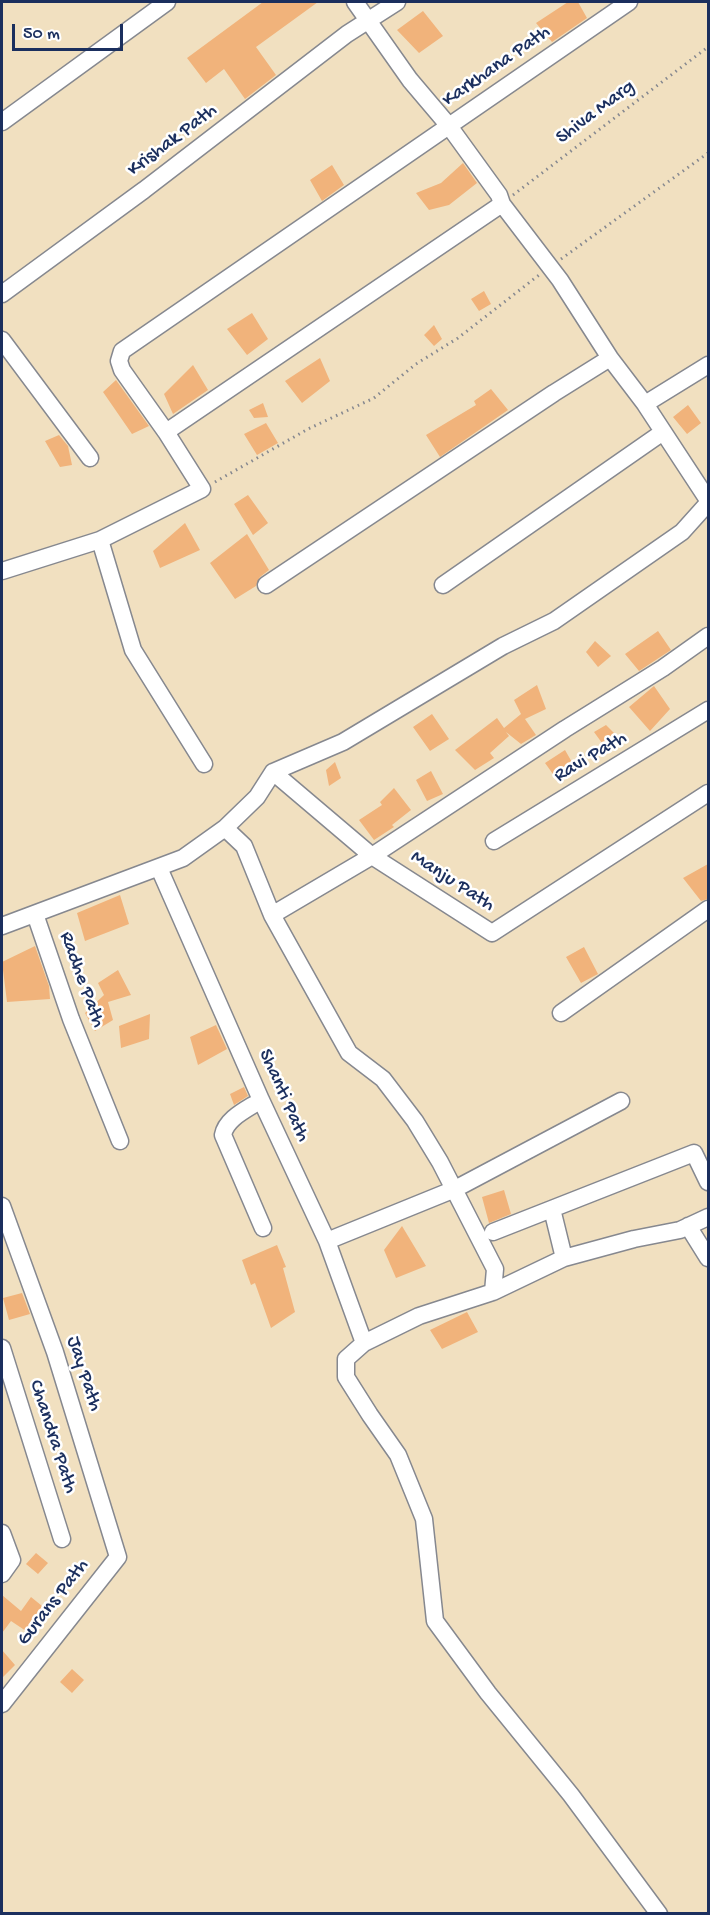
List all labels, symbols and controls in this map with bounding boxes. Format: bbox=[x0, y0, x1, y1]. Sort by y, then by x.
scale bar bbox=[15, 12, 126, 50]
street label: Karkhana Path bbox=[438, 21, 556, 113]
text: 50 m bbox=[23, 24, 60, 45]
street label: Shiva Marg bbox=[552, 76, 640, 150]
street label: Krishak Path bbox=[123, 99, 223, 183]
street label: Ravi Path bbox=[550, 727, 632, 789]
street label: Manju Path bbox=[405, 846, 499, 918]
street label: Radhe Path bbox=[53, 929, 109, 1031]
street label: Shanti Path bbox=[252, 1046, 314, 1146]
street label: Jay Path bbox=[60, 1334, 106, 1414]
street label: Chandra Path bbox=[22, 1377, 82, 1497]
street label: Gurans Path bbox=[13, 1555, 95, 1651]

